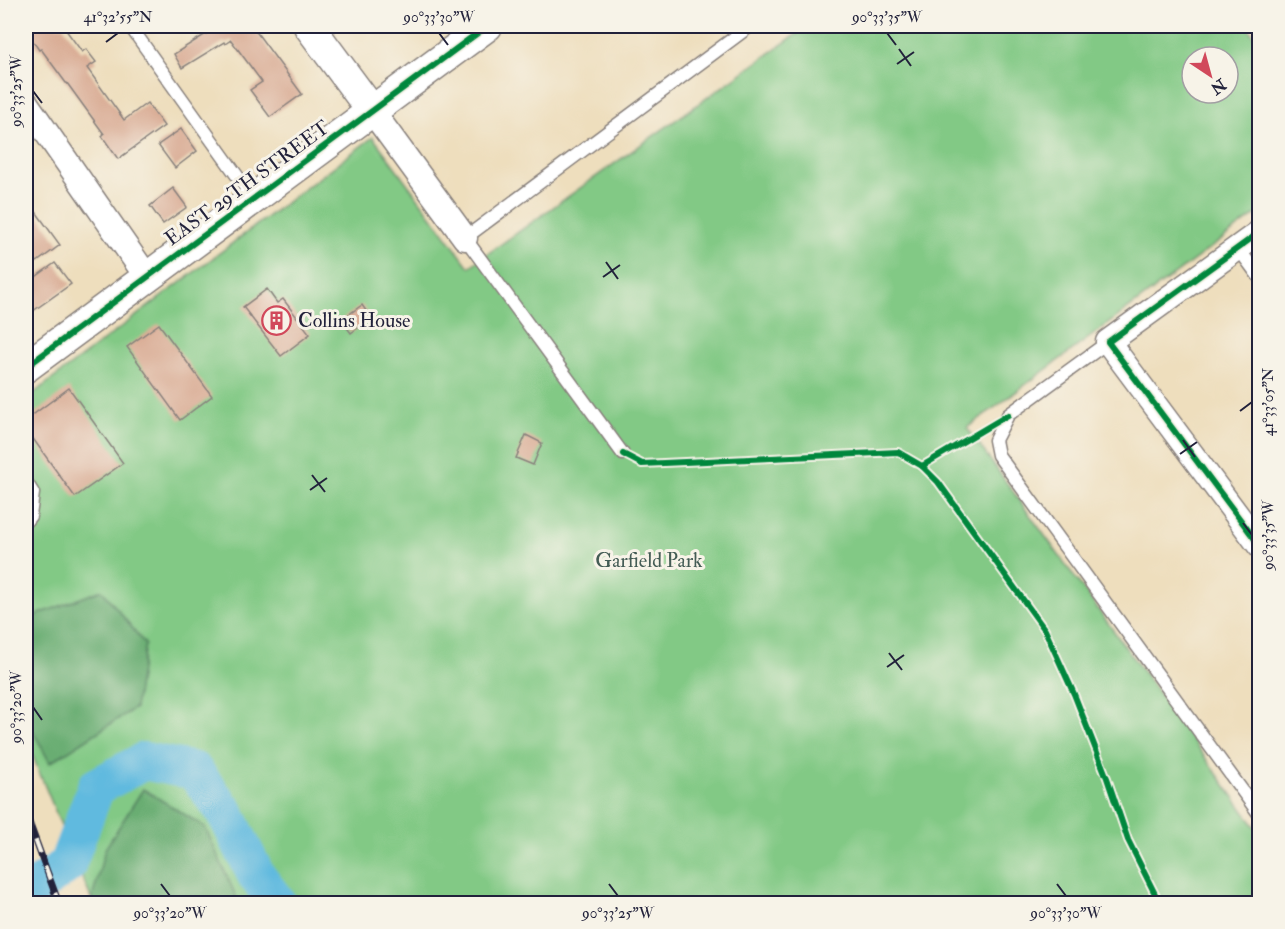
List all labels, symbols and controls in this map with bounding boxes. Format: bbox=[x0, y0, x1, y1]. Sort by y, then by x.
text: 41°32'55"N bbox=[83, 8, 153, 27]
text: 90°33'30"W bbox=[402, 8, 475, 27]
text: 90°33'35"W bbox=[851, 8, 923, 27]
north arrow bbox=[1180, 45, 1240, 105]
text: 90°33'25"W bbox=[7, 54, 26, 128]
text: N bbox=[1206, 73, 1231, 99]
street label: EAST 29TH STREET bbox=[160, 115, 334, 251]
building icon: Collins House bbox=[261, 304, 293, 336]
place label: Collins House bbox=[298, 308, 410, 333]
text: 41°33'05"N bbox=[1259, 367, 1278, 436]
text: 90°33'35"W bbox=[1259, 499, 1278, 571]
park label: Garfield Park bbox=[595, 548, 703, 573]
text: 90°33'20"W bbox=[7, 670, 26, 745]
text: 90°33'20"W bbox=[132, 904, 207, 923]
text: 90°33'25"W bbox=[581, 904, 655, 923]
text: 90°33'30"W bbox=[1029, 904, 1102, 923]

